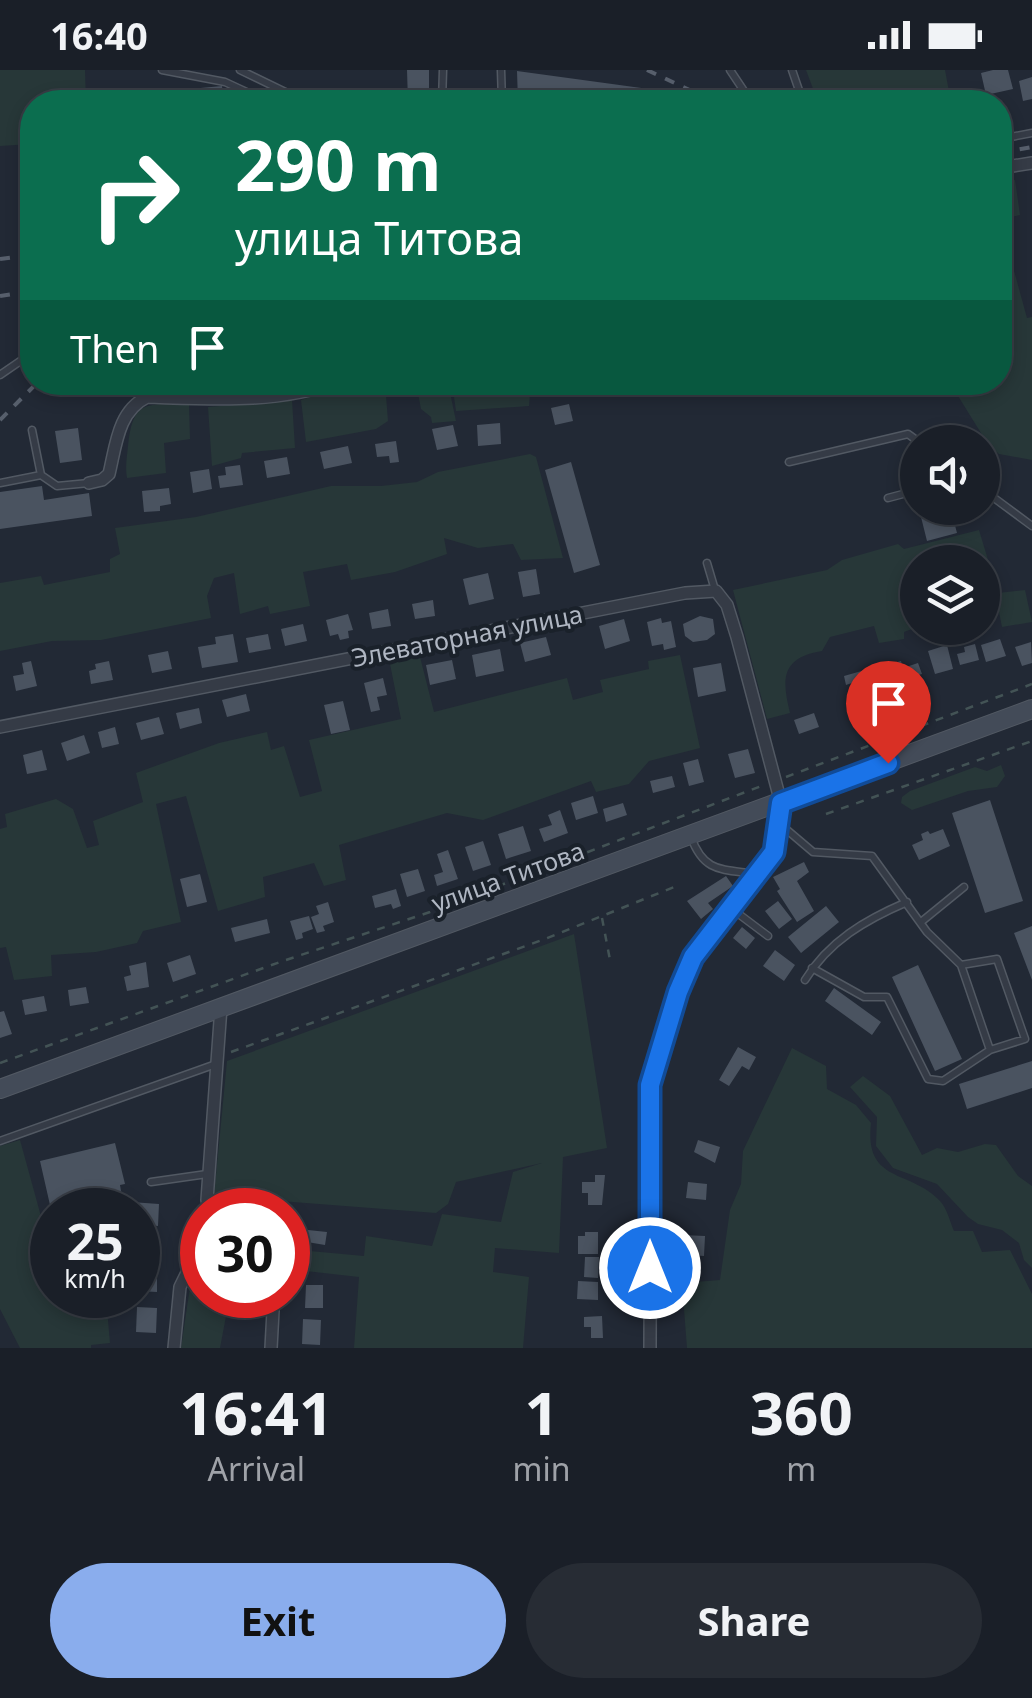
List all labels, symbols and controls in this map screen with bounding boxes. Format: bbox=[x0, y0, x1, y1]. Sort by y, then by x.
text: 16:40 bbox=[50, 9, 148, 61]
text: 290 m bbox=[235, 116, 442, 212]
icon: right bbox=[70, 130, 200, 260]
text: улица Титова bbox=[235, 207, 524, 268]
icon: arrive bbox=[180, 320, 235, 375]
text: Then bbox=[70, 322, 160, 374]
map controls bbox=[900, 425, 1000, 645]
button: sound bbox=[900, 425, 1000, 525]
button: layers bbox=[900, 545, 1000, 645]
street label: Элеваторная улица bbox=[348, 596, 585, 674]
pin bbox=[846, 661, 931, 764]
icon: arrive bbox=[861, 676, 916, 731]
street label: улица Титова bbox=[427, 833, 589, 919]
speed limit sign: 30 bbox=[180, 1188, 310, 1318]
text: 25 bbox=[66, 1207, 124, 1275]
position arrow bbox=[598, 1216, 702, 1320]
text: km/h bbox=[64, 1261, 126, 1295]
text: 16:41 bbox=[179, 1371, 333, 1453]
text: 1 bbox=[524, 1371, 559, 1453]
text: 360 bbox=[750, 1371, 853, 1453]
text: Arrival bbox=[208, 1447, 305, 1490]
text: min bbox=[513, 1447, 571, 1490]
text: m bbox=[786, 1447, 816, 1490]
button: Exit bbox=[50, 1563, 506, 1678]
button: Share bbox=[526, 1563, 982, 1678]

